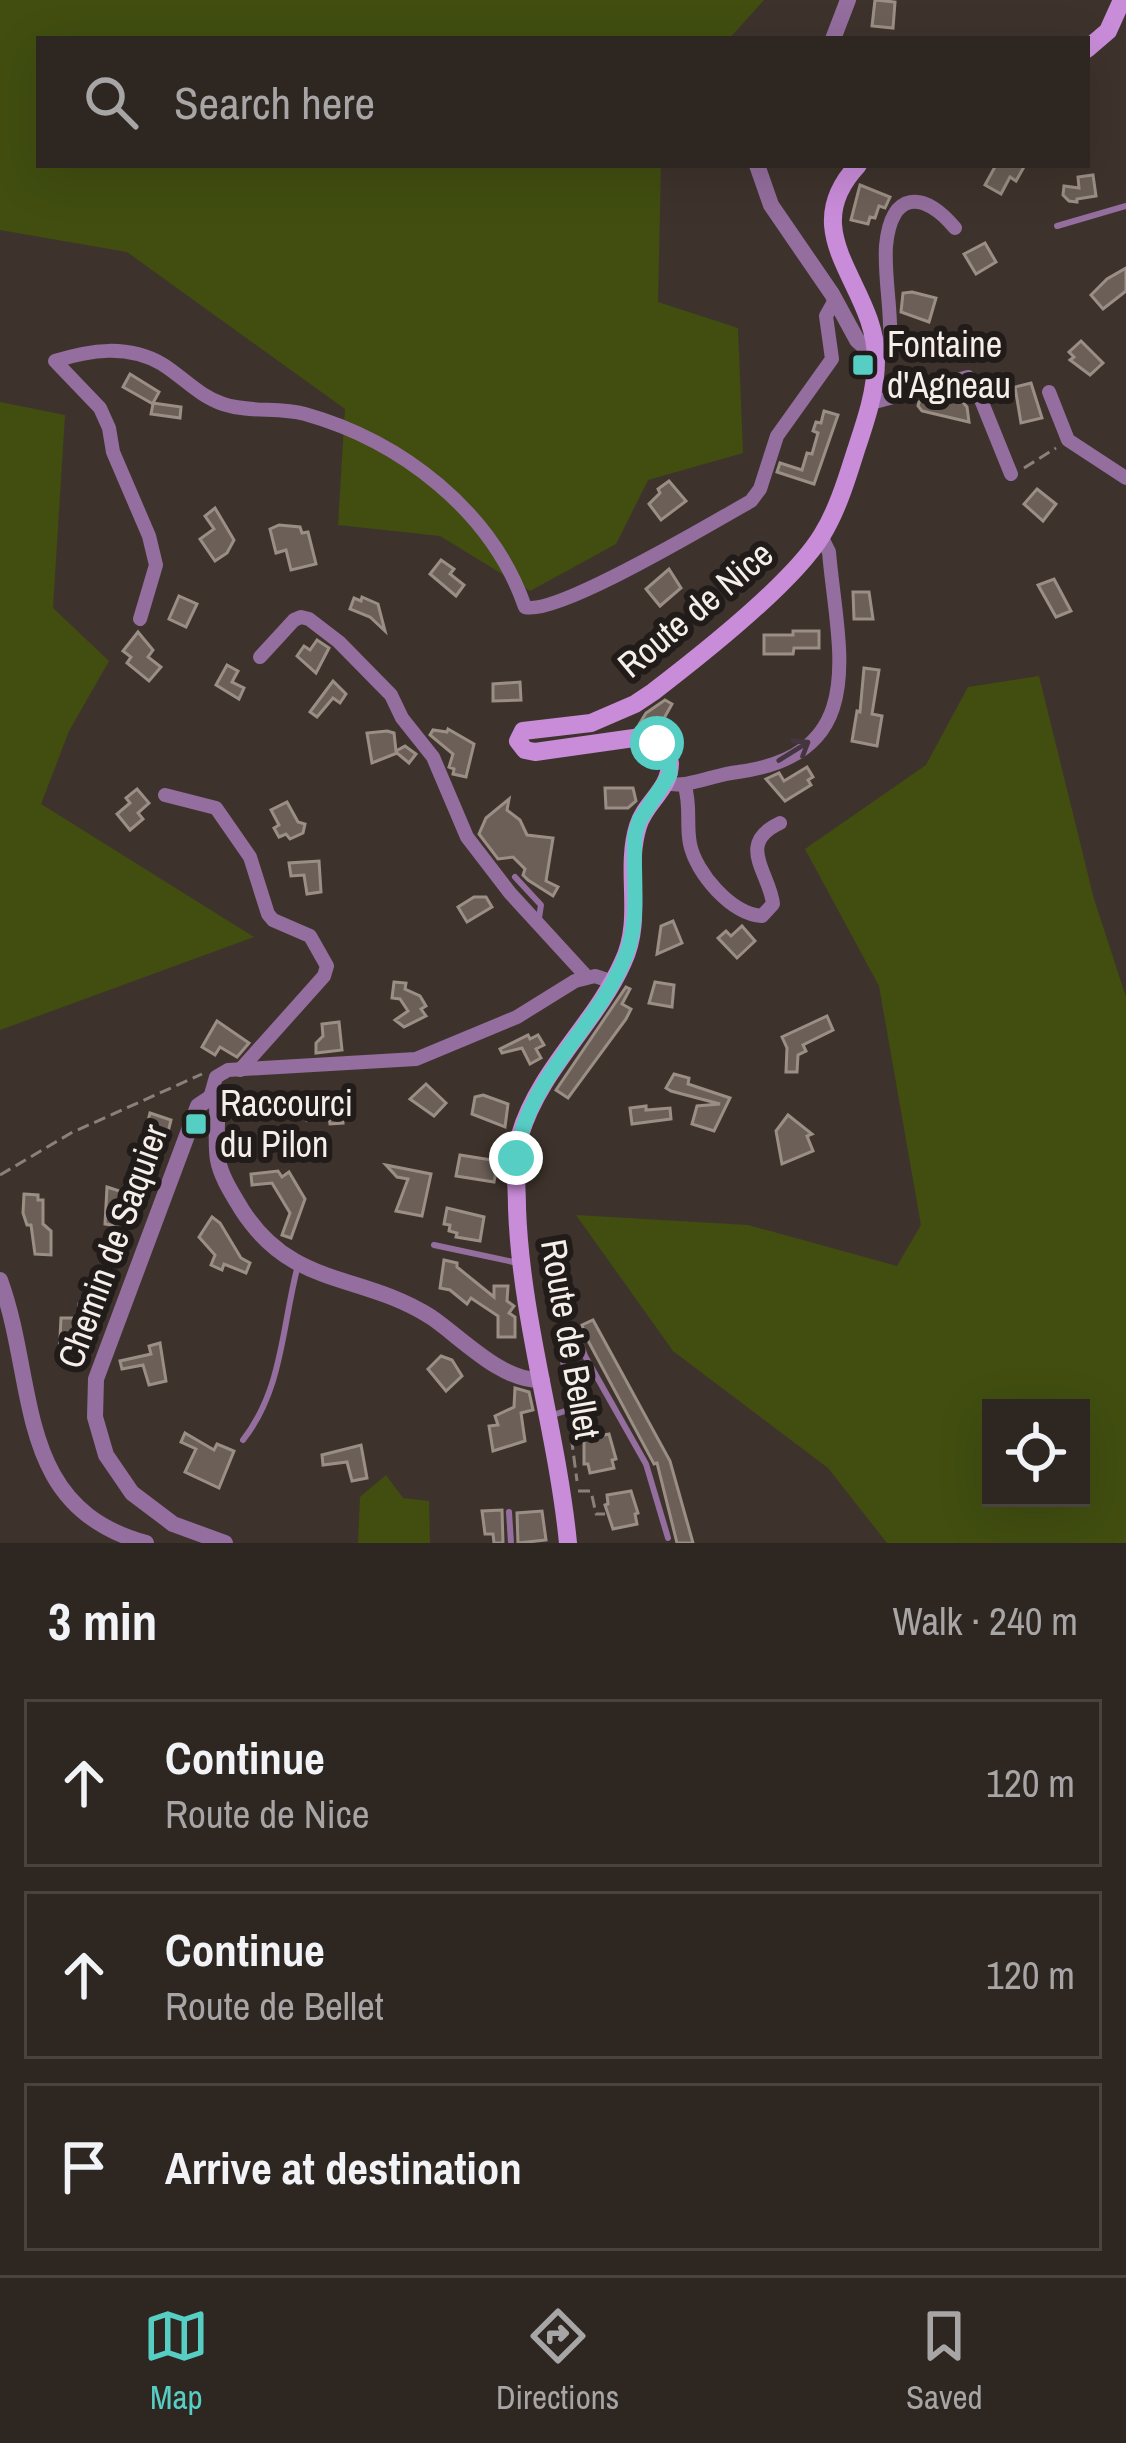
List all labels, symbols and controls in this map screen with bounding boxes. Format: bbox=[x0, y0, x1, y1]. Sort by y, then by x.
search box bbox=[36, 36, 1090, 168]
icon: search bbox=[78, 69, 144, 135]
text: Search here bbox=[174, 72, 375, 133]
place label: Fontaine d'Agneau bbox=[887, 320, 1011, 409]
marker: Fontaine d'Agneau bbox=[850, 352, 876, 378]
street label: Route de Nice bbox=[607, 530, 783, 688]
route start bbox=[630, 716, 684, 770]
one-way arrow bbox=[776, 739, 810, 763]
place label: Raccourci du Pilon bbox=[220, 1079, 353, 1168]
marker: Raccourci du Pilon bbox=[183, 1111, 209, 1137]
street label: Chemin de Saquier bbox=[46, 1117, 178, 1374]
route end bbox=[489, 1131, 543, 1185]
street label: Route de Bellet bbox=[530, 1235, 612, 1443]
map controls bbox=[982, 1399, 1090, 1507]
button: locate bbox=[982, 1399, 1090, 1507]
text: 3 min bbox=[48, 1587, 157, 1656]
text: Walk · 240 m bbox=[893, 1595, 1078, 1647]
text: Continue bbox=[165, 1727, 325, 1788]
icon: ahead bbox=[51, 1750, 117, 1816]
text: 120 m bbox=[986, 1757, 1075, 1809]
text: Route de Nice bbox=[165, 1788, 369, 1840]
text: Continue bbox=[165, 1919, 325, 1980]
icon: ahead bbox=[51, 1942, 117, 2008]
text: 120 m bbox=[986, 1949, 1075, 2001]
text: Route de Bellet bbox=[165, 1980, 384, 2032]
icon: arrive bbox=[51, 2134, 117, 2200]
text: Arrive at destination bbox=[165, 2137, 522, 2198]
tab: Map bbox=[143, 2303, 209, 2419]
tab: Directions bbox=[496, 2303, 619, 2419]
tab: Saved bbox=[906, 2303, 983, 2419]

